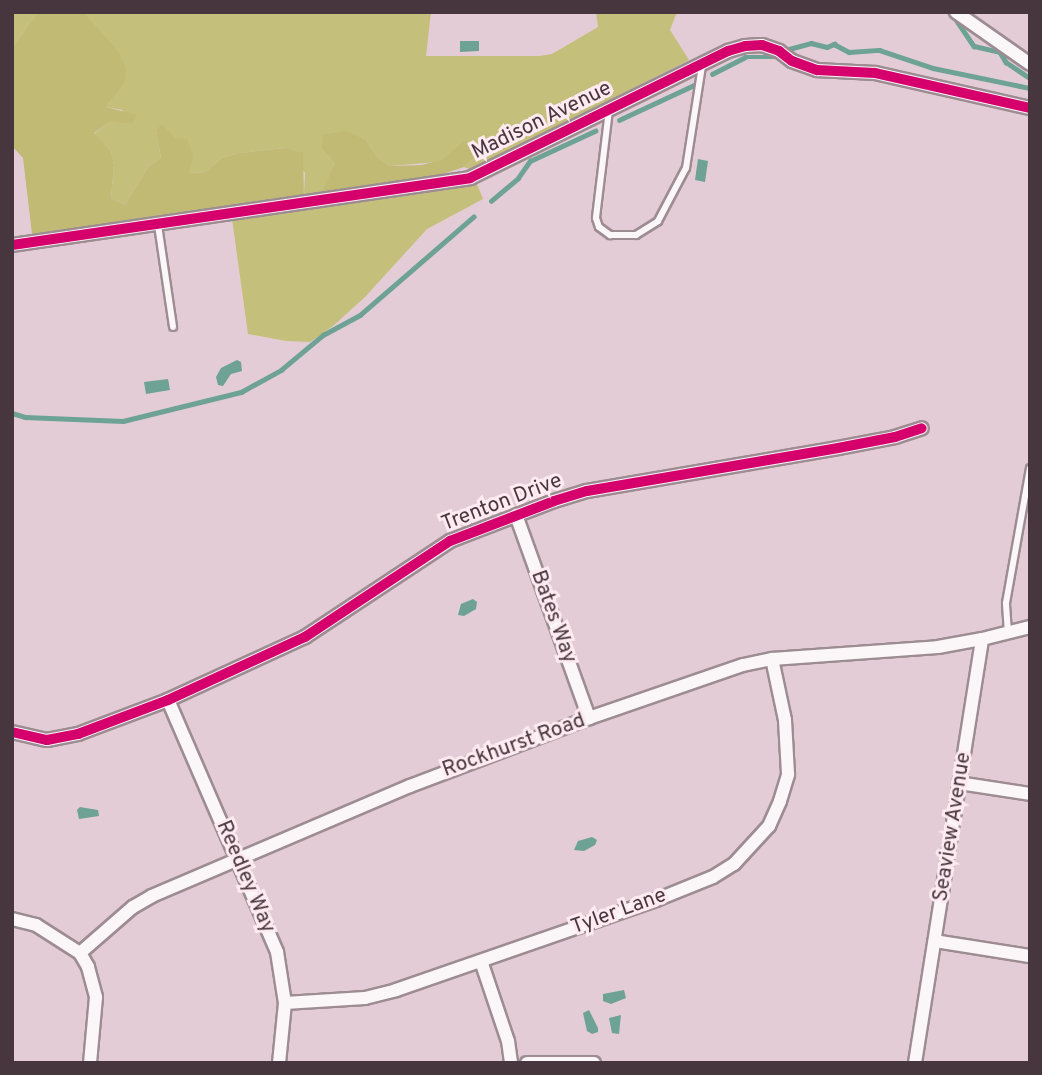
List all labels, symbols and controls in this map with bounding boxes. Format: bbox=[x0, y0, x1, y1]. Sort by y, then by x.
street label: Madison Avenue bbox=[468, 76, 616, 166]
street label: Trenton Drive bbox=[438, 468, 566, 538]
street label: Bates Way bbox=[524, 567, 582, 667]
street label: Rockhurst Road bbox=[439, 709, 589, 783]
street label: Seaview Avenue bbox=[929, 750, 977, 904]
street label: Reedley Way bbox=[210, 817, 280, 937]
street label: Tyler Lane bbox=[568, 883, 670, 941]

